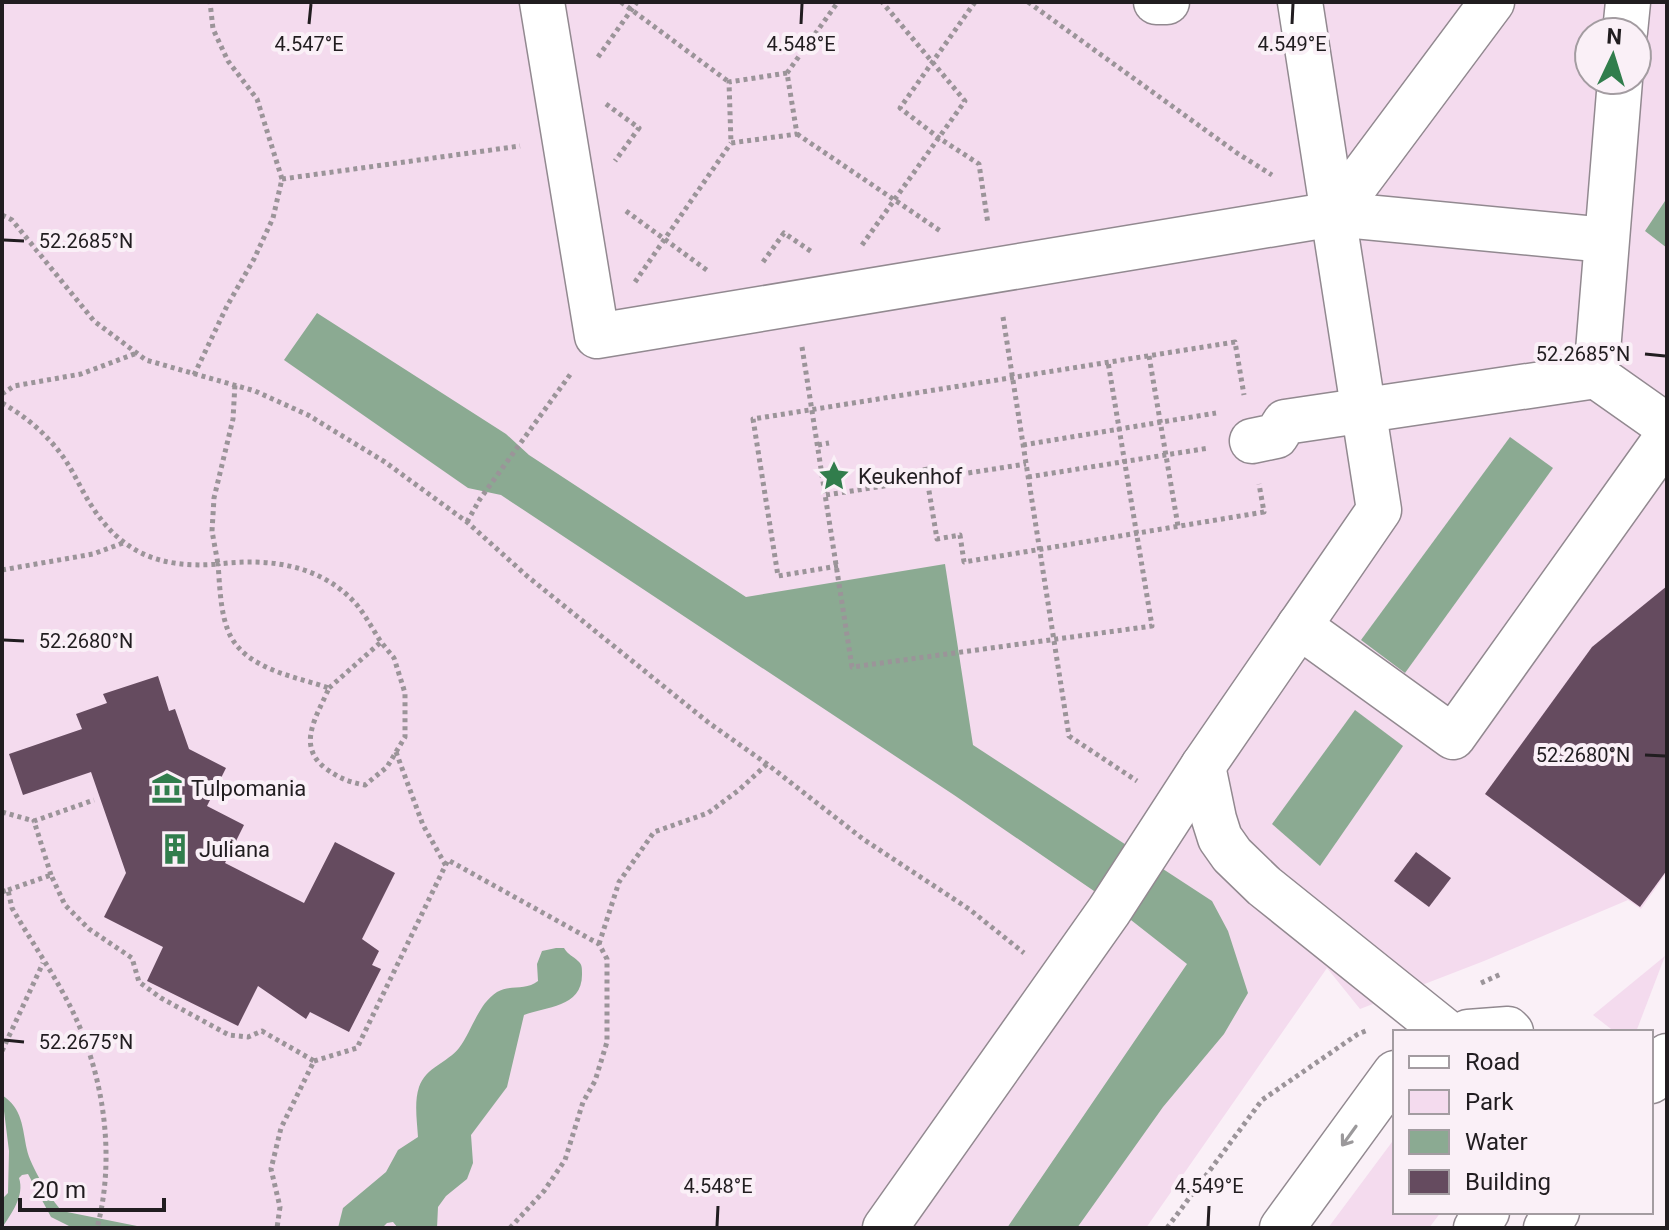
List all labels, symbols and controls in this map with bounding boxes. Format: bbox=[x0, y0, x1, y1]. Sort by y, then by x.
north arrow bbox=[1573, 16, 1653, 96]
text: N bbox=[1606, 24, 1623, 50]
text: 4.547°E bbox=[274, 32, 344, 56]
text: 4.548°E bbox=[766, 32, 836, 56]
text: 4.549°E bbox=[1257, 32, 1327, 56]
text: 52.2685°N bbox=[39, 229, 133, 253]
text: 52.2685°N bbox=[1536, 342, 1630, 366]
place icon: Keukenhof bbox=[817, 459, 851, 493]
place label: Keukenhof bbox=[858, 464, 963, 489]
text: 52.2680°N bbox=[39, 629, 133, 653]
text: 52.2680°N bbox=[1536, 743, 1630, 767]
museum icon: Tulpomania bbox=[150, 771, 184, 805]
place label: Tulpomania bbox=[191, 776, 306, 801]
building icon: Juliana bbox=[158, 832, 192, 866]
place label: Juliana bbox=[199, 837, 270, 862]
text: 52.2675°N bbox=[39, 1030, 133, 1054]
legend bbox=[1393, 1030, 1653, 1214]
text: Road bbox=[1465, 1048, 1520, 1076]
text: Park bbox=[1465, 1088, 1514, 1116]
one-way arrow bbox=[1341, 1124, 1357, 1146]
text: Water bbox=[1465, 1128, 1528, 1156]
scale bar bbox=[20, 1162, 164, 1212]
text: Building bbox=[1465, 1168, 1551, 1196]
text: 4.548°E bbox=[683, 1174, 753, 1198]
text: 4.549°E bbox=[1174, 1174, 1244, 1198]
text: 20 m bbox=[32, 1176, 86, 1204]

